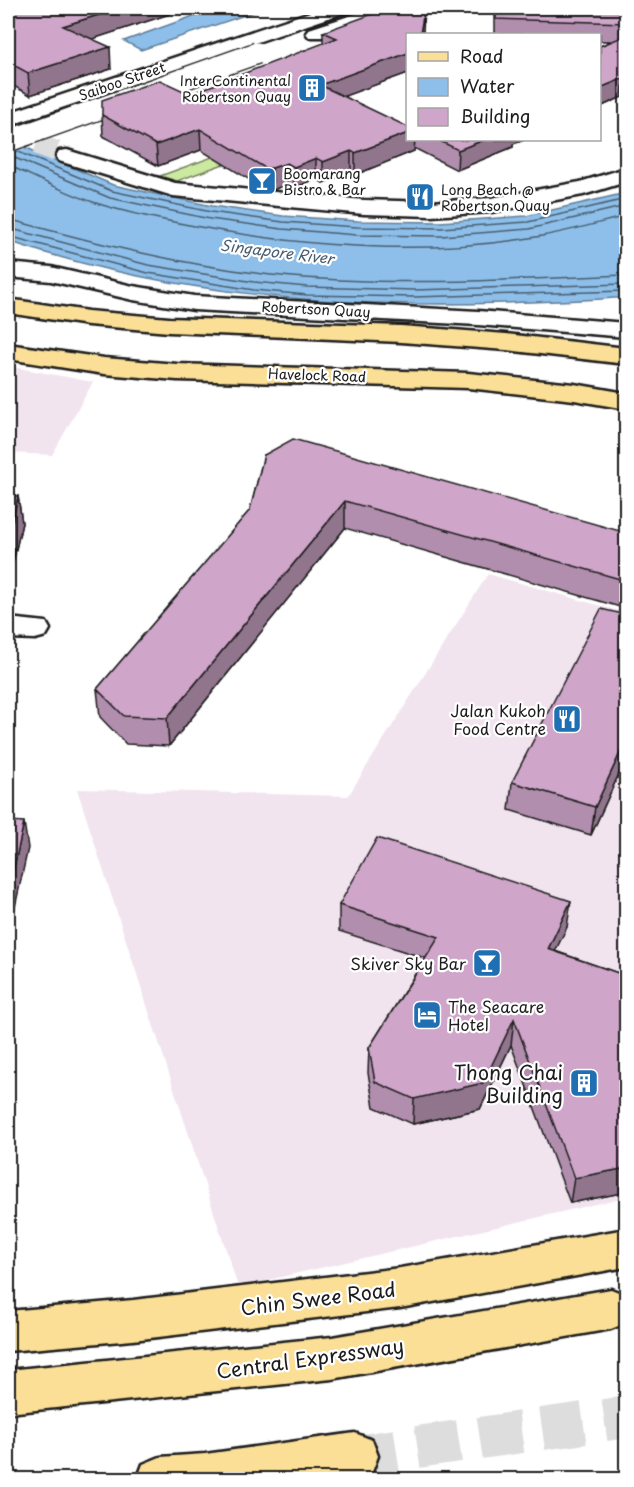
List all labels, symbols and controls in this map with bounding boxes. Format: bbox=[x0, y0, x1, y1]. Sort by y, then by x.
legend bbox=[406, 33, 601, 141]
text: Road bbox=[460, 42, 504, 69]
street label: Saiboo Street bbox=[76, 56, 169, 106]
place label: InterContinental Robertson Quay bbox=[180, 70, 291, 107]
building icon: InterContinental Robertson Quay bbox=[296, 72, 328, 104]
text: Water bbox=[460, 72, 515, 99]
text: Building bbox=[460, 102, 530, 129]
place label: Boomarang Bistro & Bar bbox=[283, 163, 366, 200]
bar icon: Boomarang Bistro & Bar bbox=[246, 165, 278, 197]
place label: Long Beach @ Robertson Quay bbox=[441, 179, 550, 216]
restaurant icon: Long Beach @ Robertson Quay bbox=[404, 181, 436, 213]
water label: Singapore River bbox=[219, 233, 337, 270]
street label: Robertson Quay bbox=[261, 296, 371, 322]
street label: Havelock Road bbox=[268, 363, 366, 387]
place label: Jalan Kukoh Food Centre bbox=[450, 698, 546, 740]
restaurant icon: Jalan Kukoh Food Centre bbox=[551, 703, 583, 735]
bar icon: Skiver Sky Bar bbox=[471, 947, 503, 979]
place label: Skiver Sky Bar bbox=[350, 951, 467, 975]
place label: The Seacare Hotel bbox=[448, 994, 544, 1036]
hotel icon: The Seacare Hotel bbox=[411, 999, 443, 1031]
place label: Thong Chai Building bbox=[454, 1057, 563, 1110]
building icon: Thong Chai Building bbox=[568, 1067, 600, 1099]
street label: Chin Swee Road bbox=[239, 1274, 397, 1322]
street label: Central Expressway bbox=[214, 1330, 406, 1386]

